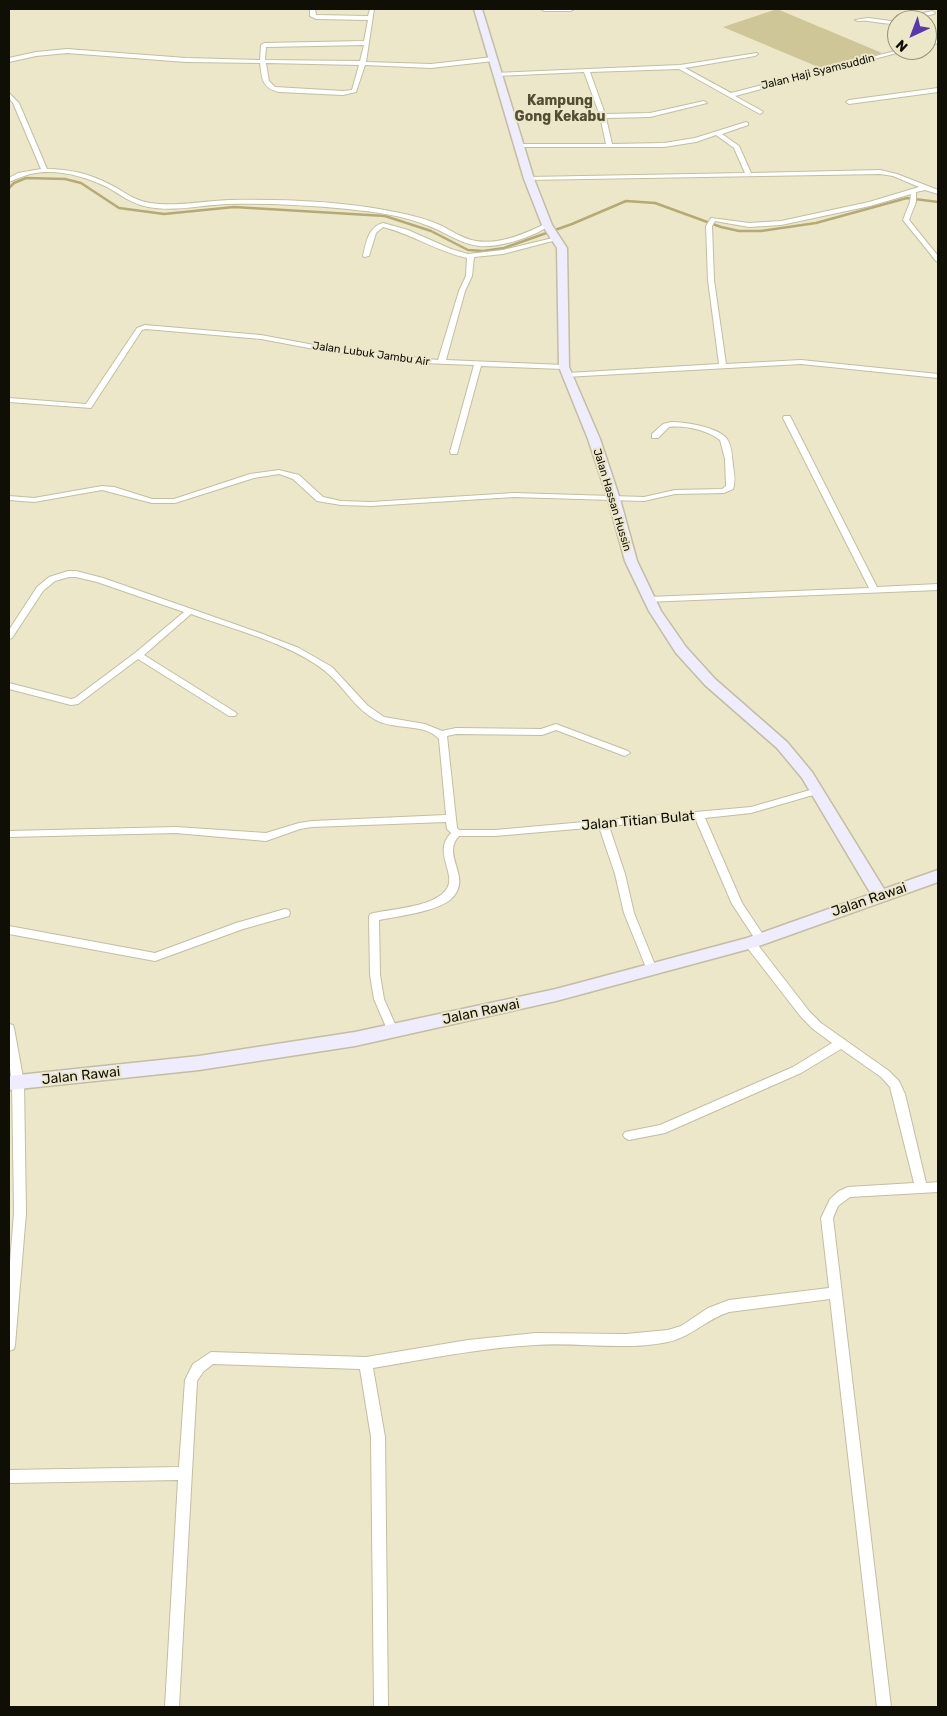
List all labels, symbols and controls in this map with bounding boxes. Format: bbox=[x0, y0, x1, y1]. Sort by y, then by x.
north arrow bbox=[887, 10, 937, 60]
text: N bbox=[893, 36, 912, 55]
street label: Jalan Haji Syamsuddin bbox=[760, 52, 876, 92]
district label: Kampung Gong Kekabu bbox=[515, 93, 605, 125]
street label: Jalan Lubuk Jambu Air bbox=[312, 339, 430, 369]
street label: Jalan Hassan Hussin bbox=[590, 447, 634, 553]
street label: Jalan Titian Bulat bbox=[581, 808, 695, 834]
street label: Jalan Rawai bbox=[829, 879, 909, 921]
street label: Jalan Rawai bbox=[441, 996, 521, 1028]
street label: Jalan Rawai bbox=[41, 1064, 121, 1088]

